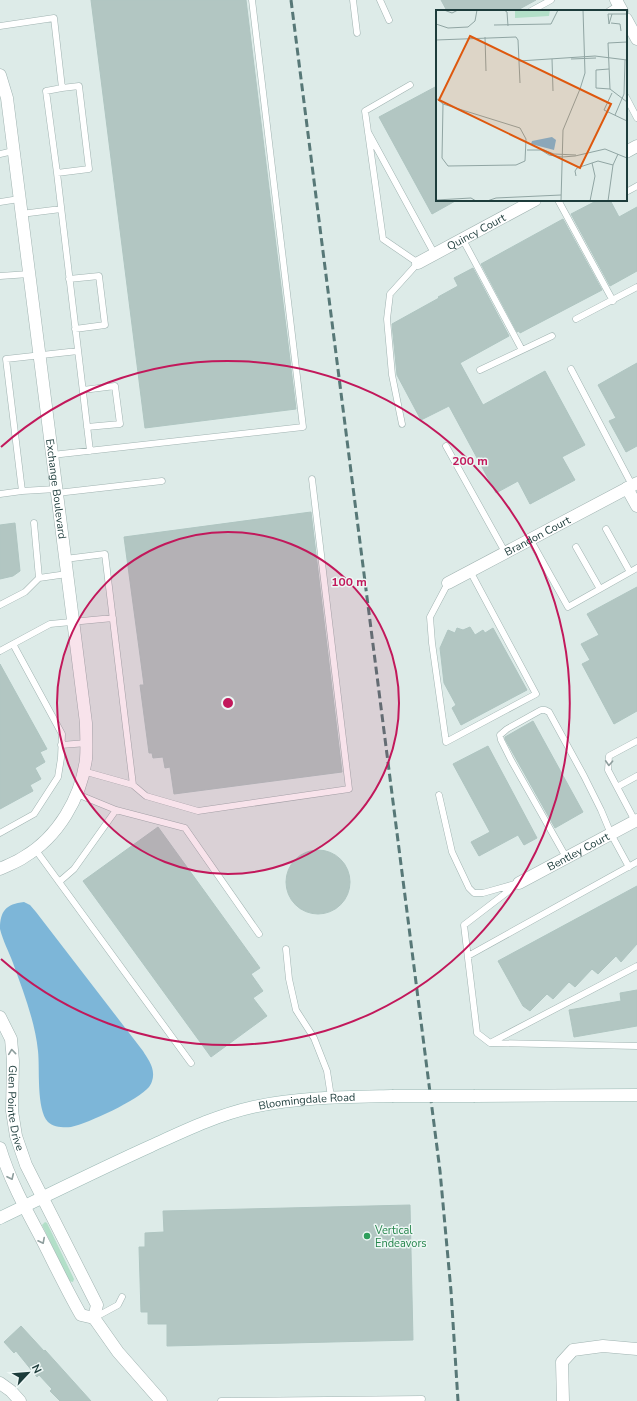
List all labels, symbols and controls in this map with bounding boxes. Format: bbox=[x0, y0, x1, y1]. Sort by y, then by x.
inset map bbox=[436, 10, 627, 201]
street label: Quincy Court bbox=[444, 210, 508, 254]
street label: Exchange Boulevard bbox=[42, 438, 70, 540]
text: 200 m bbox=[452, 453, 488, 469]
street label: Brandon Court bbox=[502, 513, 573, 560]
text: 100 m bbox=[331, 574, 367, 590]
centre of rings bbox=[221, 696, 235, 710]
one-way arrow bbox=[604, 760, 613, 766]
street label: Bentley Court bbox=[545, 829, 612, 875]
one-way arrow bbox=[8, 1049, 17, 1055]
street label: Glen Pointe Drive bbox=[4, 1065, 28, 1153]
street label: Bloomingdale Road bbox=[257, 1090, 356, 1114]
one-way arrow bbox=[6, 1173, 14, 1181]
place label: Vertical Endeavors bbox=[374, 1223, 427, 1251]
marker: Vertical Endeavors bbox=[362, 1231, 372, 1241]
one-way arrow bbox=[37, 1236, 45, 1244]
north arrow bbox=[8, 1353, 48, 1393]
text: N bbox=[28, 1362, 45, 1376]

